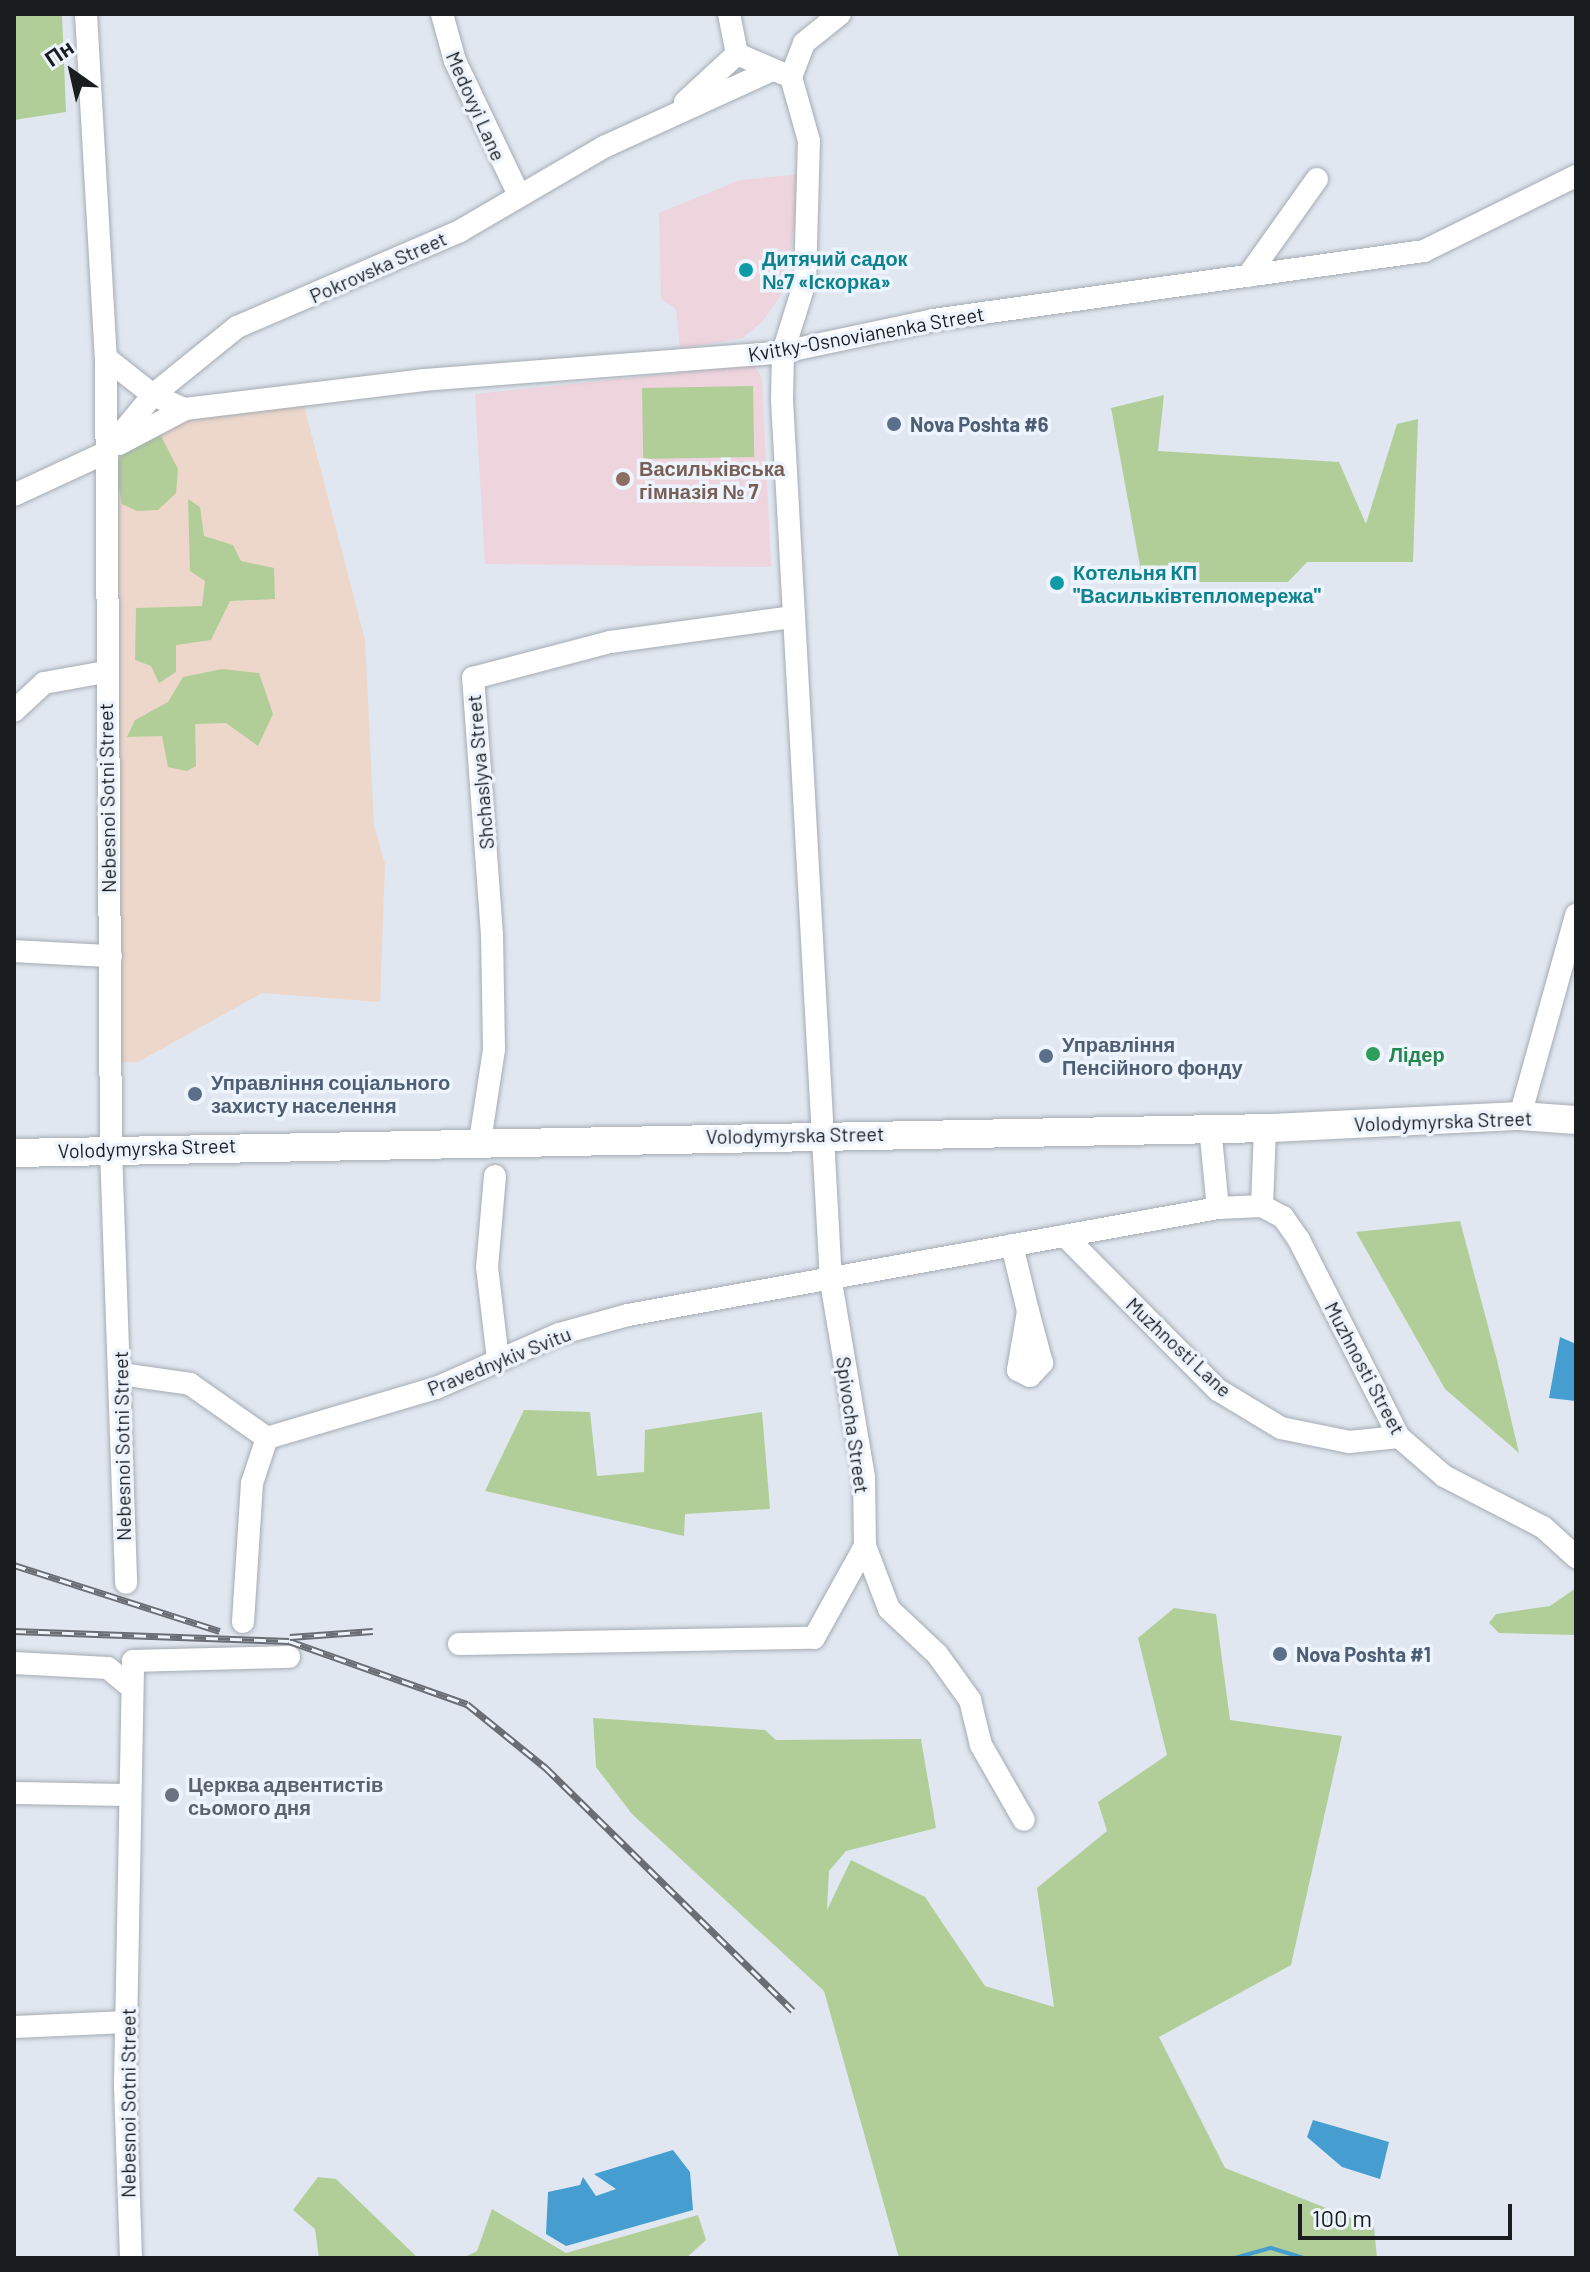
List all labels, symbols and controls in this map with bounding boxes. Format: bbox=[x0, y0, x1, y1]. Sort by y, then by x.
north arrow bbox=[32, 32, 112, 112]
text: Пн bbox=[39, 33, 78, 71]
street label: Medovyi Lane bbox=[441, 48, 511, 164]
street label: Pokrovska Street bbox=[306, 226, 450, 308]
place label: Дитячий садок №7 «Іскорка» bbox=[762, 246, 908, 293]
marker: Дитячий садок №7 «Іскорка» bbox=[737, 261, 755, 279]
street label: Kvitky-Osnovianenka Street bbox=[746, 301, 986, 367]
place label: Nova Poshta #6 bbox=[910, 412, 1048, 436]
marker: Nova Poshta #6 bbox=[885, 415, 903, 433]
place label: Васильківська гімназія № 7 bbox=[639, 456, 785, 503]
marker: Васильківська гімназія № 7 bbox=[614, 470, 632, 488]
place label: Котельня КП "Васильківтепломережа" bbox=[1073, 560, 1321, 607]
marker: Котельня КП "Васильківтепломережа" bbox=[1048, 574, 1066, 592]
street label: Shchaslyva Street bbox=[461, 694, 499, 850]
street label: Nebesnoi Sotni Street bbox=[93, 703, 121, 893]
place label: Управління Пенсійного фонду bbox=[1062, 1032, 1243, 1079]
place label: Лідер bbox=[1389, 1042, 1445, 1066]
marker: Лідер bbox=[1364, 1045, 1382, 1063]
marker: Управління Пенсійного фонду bbox=[1037, 1047, 1055, 1065]
place label: Управління соціального захисту населення bbox=[211, 1070, 450, 1117]
marker: Управління соціального захисту населення bbox=[186, 1085, 204, 1103]
street label: Volodymyrska Street bbox=[1353, 1106, 1533, 1136]
street label: Volodymyrska Street bbox=[706, 1121, 884, 1149]
street label: Volodymyrska Street bbox=[57, 1133, 237, 1163]
street label: Muzhnosti Lane bbox=[1121, 1292, 1237, 1402]
street label: Muzhnosti Street bbox=[1320, 1298, 1410, 1438]
street label: Pravednykiv Svitu bbox=[424, 1321, 574, 1401]
street label: Nebesnoi Sotni Street bbox=[108, 1351, 136, 1541]
street label: Spivocha Street bbox=[832, 1355, 874, 1495]
place label: Nova Poshta #1 bbox=[1296, 1642, 1431, 1666]
marker: Nova Poshta #1 bbox=[1271, 1645, 1289, 1663]
place label: Церква адвентистів сьомого дня bbox=[188, 1772, 383, 1819]
marker: Церква адвентистів сьомого дня bbox=[163, 1786, 181, 1804]
street label: Nebesnoi Sotni Street bbox=[116, 2008, 140, 2198]
scale bar bbox=[1302, 2188, 1516, 2238]
text: 100 m bbox=[1312, 2203, 1372, 2232]

